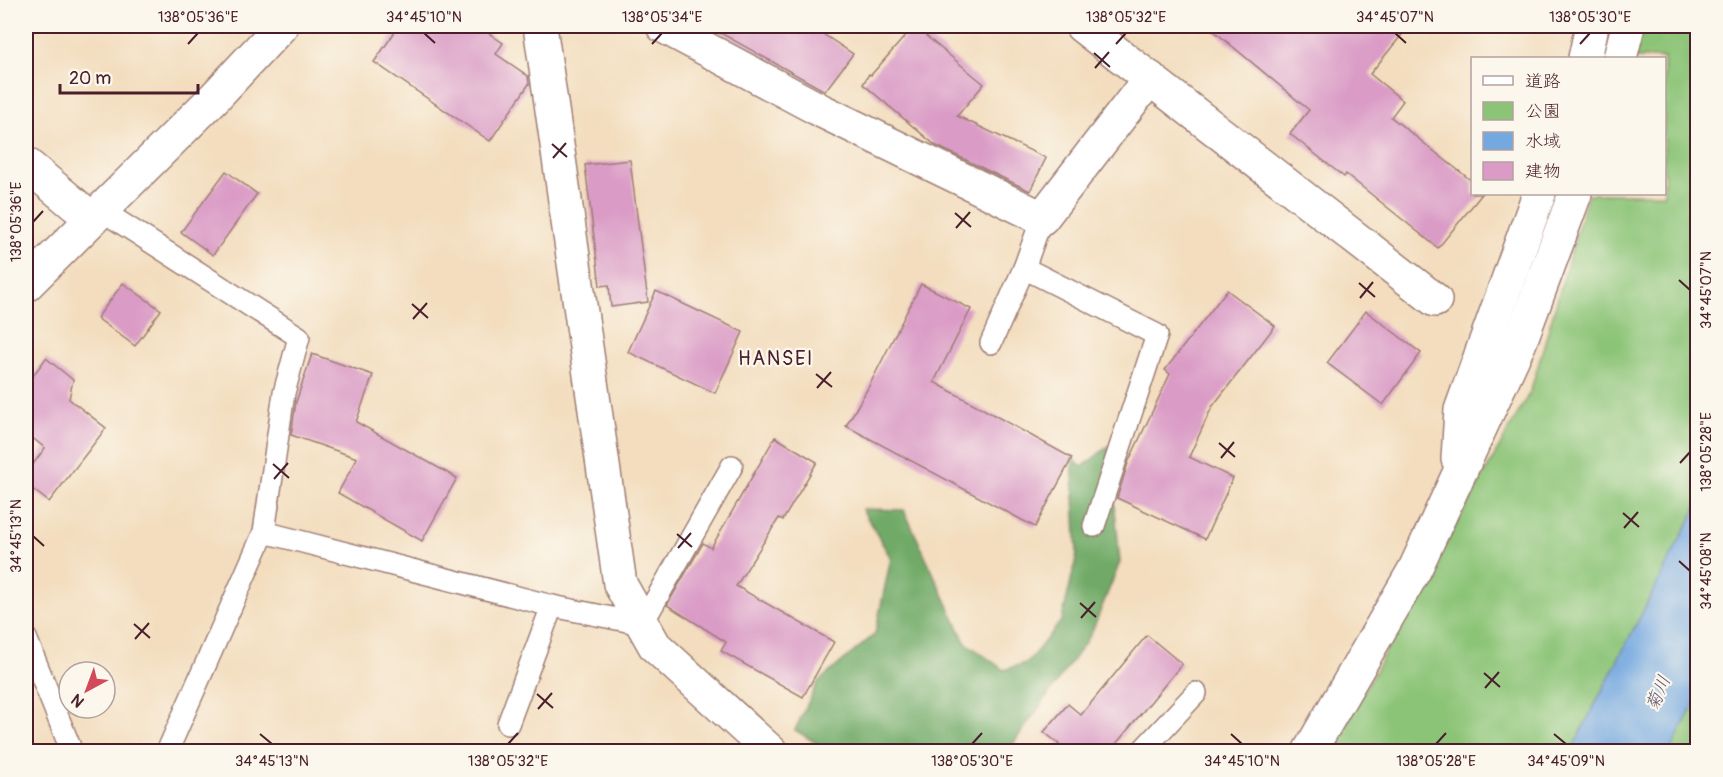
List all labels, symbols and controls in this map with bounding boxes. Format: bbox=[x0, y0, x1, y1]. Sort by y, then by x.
text: 138°05'36"E bbox=[158, 8, 239, 27]
text: 34°45'10"N bbox=[386, 8, 462, 27]
text: 138°05'34"E bbox=[622, 8, 703, 27]
text: 138°05'32"E bbox=[1086, 8, 1166, 27]
text: 34°45'07"N bbox=[1356, 8, 1434, 27]
text: 138°05'30"E bbox=[1549, 8, 1631, 27]
scale bar bbox=[60, 57, 198, 95]
legend bbox=[1471, 57, 1666, 195]
text: 20 m bbox=[69, 67, 111, 90]
text: 道路 bbox=[1525, 70, 1561, 93]
text: 公園 bbox=[1525, 100, 1561, 123]
text: 水域 bbox=[1525, 130, 1561, 153]
text: 建物 bbox=[1525, 160, 1561, 183]
text: 138°05'36"E bbox=[7, 181, 26, 262]
text: 34°45'07"N bbox=[1697, 251, 1716, 329]
district label: HANSEI bbox=[738, 346, 814, 371]
text: 138°05'28"E bbox=[1697, 412, 1716, 492]
text: 34°45'13"N bbox=[7, 499, 26, 573]
text: 34°45'08"N bbox=[1697, 532, 1716, 610]
north arrow bbox=[57, 660, 117, 720]
water label: 菊川 bbox=[1641, 672, 1676, 714]
text: N bbox=[67, 689, 88, 712]
text: 34°45'13"N bbox=[235, 752, 309, 771]
text: 138°05'32"E bbox=[468, 752, 548, 771]
text: 138°05'30"E bbox=[931, 752, 1013, 771]
text: 34°45'10"N bbox=[1204, 752, 1280, 771]
text: 138°05'28"E bbox=[1396, 752, 1476, 771]
text: 34°45'09"N bbox=[1527, 752, 1605, 771]

